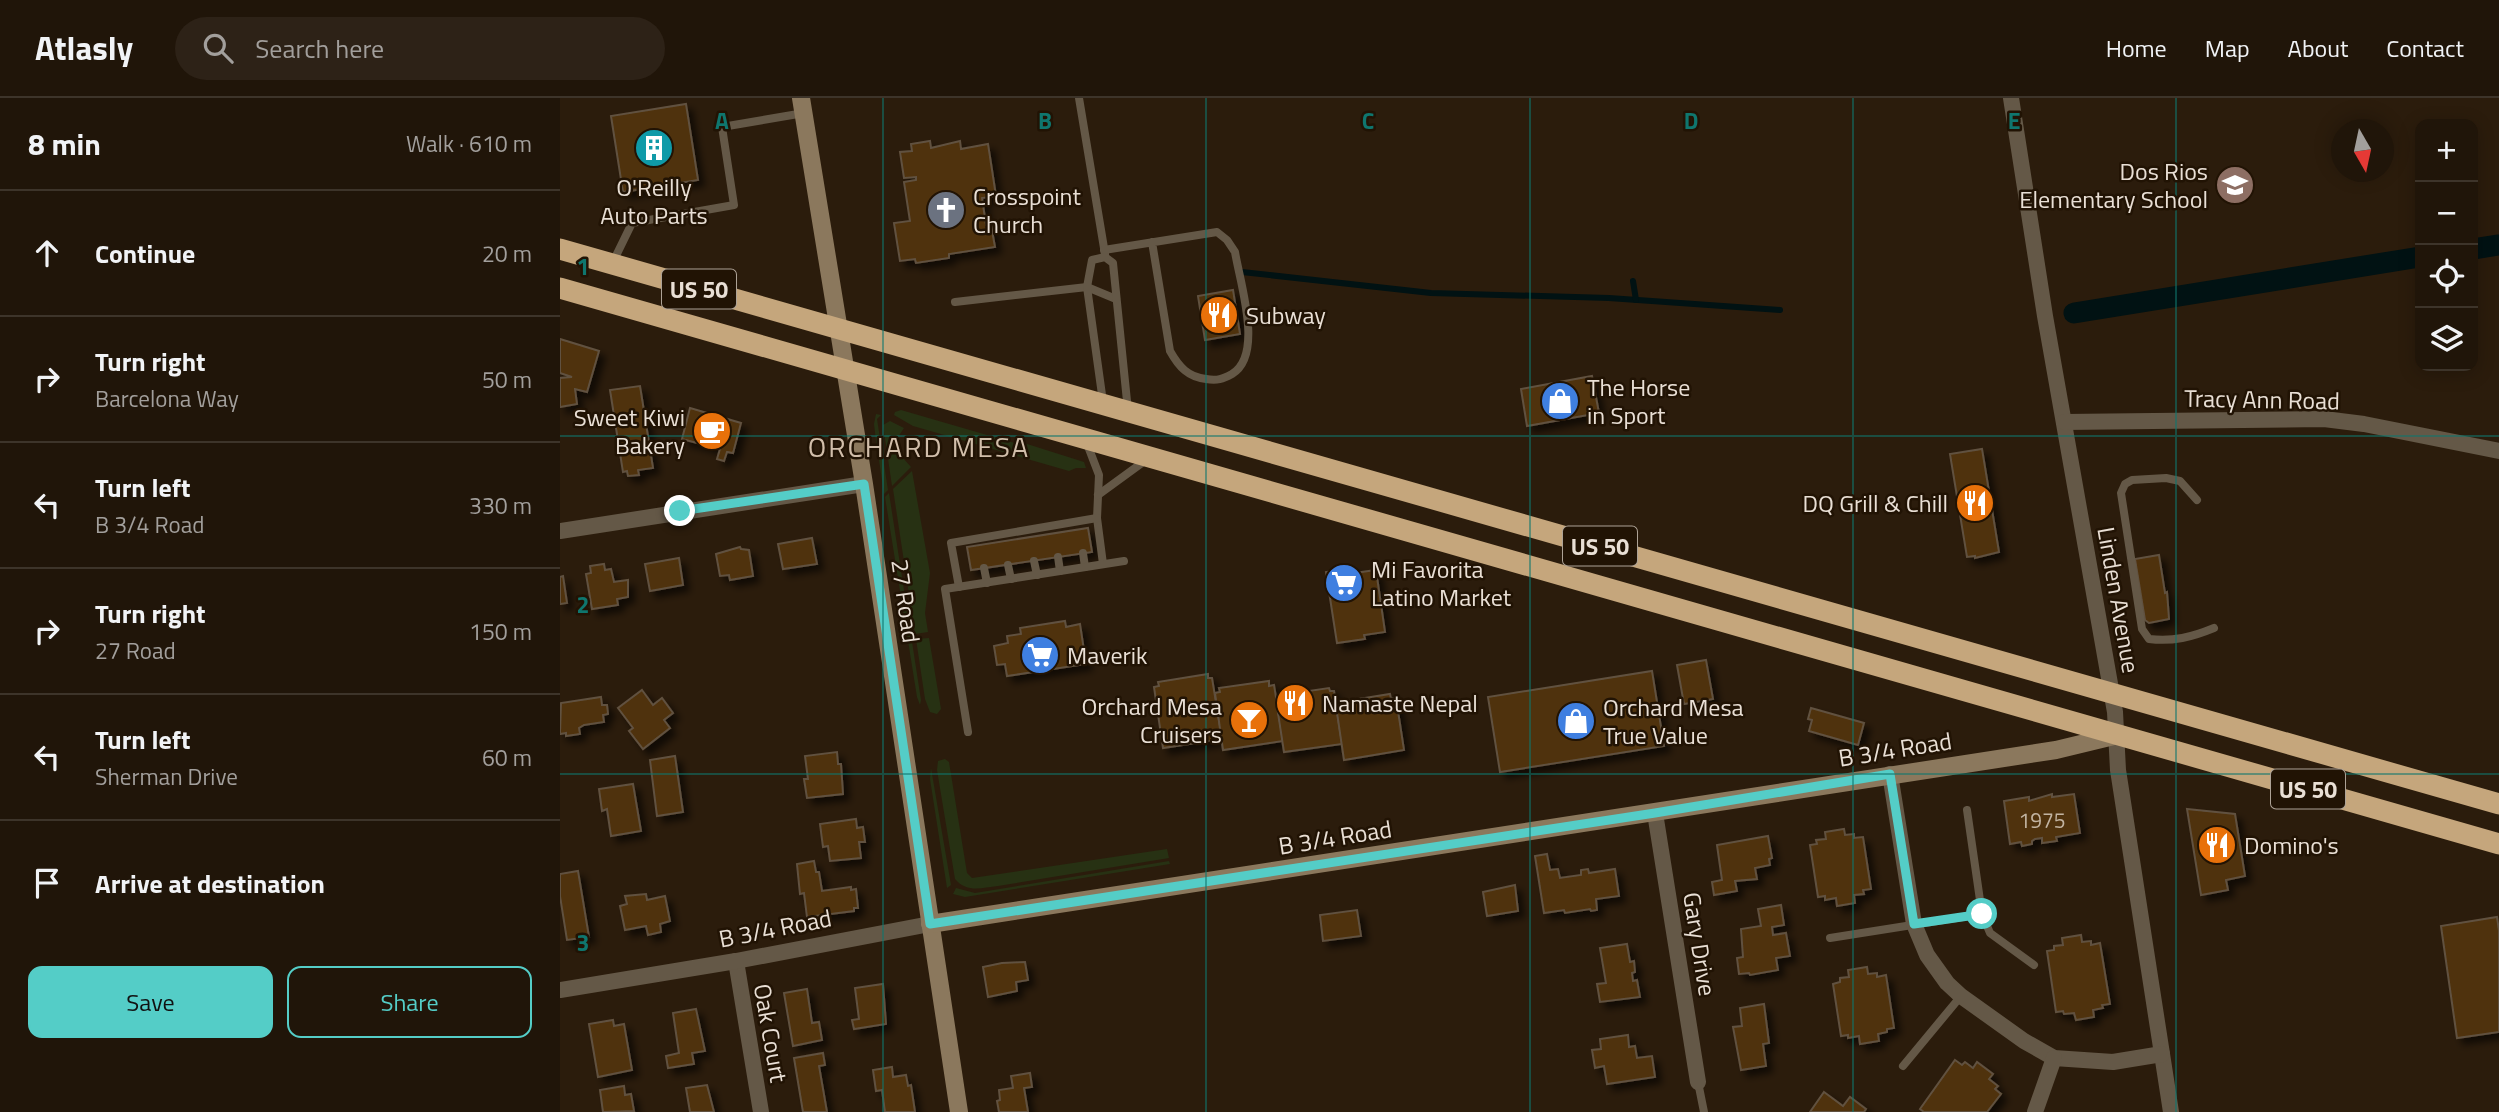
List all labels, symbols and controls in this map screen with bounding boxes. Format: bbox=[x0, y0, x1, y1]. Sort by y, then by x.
search box bbox=[175, 17, 665, 80]
text: Atlasly bbox=[35, 23, 133, 73]
icon: search bbox=[199, 29, 237, 67]
text: Search here bbox=[255, 29, 384, 68]
text: Home bbox=[2106, 30, 2167, 66]
text: Map bbox=[2205, 30, 2250, 66]
text: About bbox=[2288, 30, 2348, 66]
text: Contact bbox=[2386, 30, 2464, 66]
text: A bbox=[715, 103, 729, 138]
text: B bbox=[1038, 103, 1052, 138]
text: C bbox=[1362, 103, 1374, 138]
text: D bbox=[1684, 103, 1698, 138]
text: E bbox=[2008, 103, 2020, 138]
north arrow bbox=[2331, 119, 2394, 182]
map controls bbox=[2415, 119, 2478, 371]
button: + bbox=[2415, 119, 2478, 182]
text: 8 min bbox=[28, 121, 101, 167]
text: Walk · 610 m bbox=[406, 126, 532, 161]
building icon: O'Reilly Auto Parts bbox=[633, 127, 675, 169]
place label: Dos Rios Elementary School bbox=[2019, 153, 2208, 217]
school or university icon: Dos Rios Elementary School bbox=[2214, 164, 2256, 206]
place label: O'Reilly Auto Parts bbox=[600, 169, 708, 233]
place label: Crosspoint Church bbox=[973, 178, 1081, 242]
button: − bbox=[2415, 182, 2478, 245]
church icon: Crosspoint Church bbox=[925, 189, 967, 231]
icon: ahead bbox=[28, 234, 66, 272]
text: Continue bbox=[95, 234, 195, 273]
text: 20 m bbox=[482, 236, 532, 271]
button: locate bbox=[2415, 245, 2478, 308]
text: 1 bbox=[577, 249, 589, 284]
road number: US 50 bbox=[662, 270, 736, 308]
restaurant icon: Subway bbox=[1198, 294, 1240, 336]
place label: Subway bbox=[1246, 297, 1326, 333]
button: layers bbox=[2415, 308, 2478, 371]
text: Turn right bbox=[95, 342, 206, 381]
icon: right bbox=[28, 360, 66, 398]
text: 50 m bbox=[482, 362, 532, 397]
place label: The Horse in Sport bbox=[1587, 369, 1690, 433]
shop icon: The Horse in Sport bbox=[1539, 380, 1581, 422]
street label: Tracy Ann Road bbox=[2184, 380, 2340, 418]
text: Barcelona Way bbox=[95, 381, 239, 416]
place label: Sweet Kiwi Bakery bbox=[574, 399, 685, 463]
cafe icon: Sweet Kiwi Bakery bbox=[691, 410, 733, 452]
district label: ORCHARD MESA bbox=[808, 425, 1030, 468]
text: Turn left bbox=[95, 468, 190, 507]
restaurant icon: DQ Grill & Chill bbox=[1954, 482, 1996, 524]
place label: DQ Grill & Chill bbox=[1803, 485, 1948, 521]
icon: left bbox=[28, 486, 66, 524]
text: 330 m bbox=[469, 488, 532, 523]
route end bbox=[664, 495, 695, 526]
text: B 3/4 Road bbox=[95, 507, 204, 542]
street label: Linden Avenue bbox=[2088, 524, 2150, 676]
road number: US 50 bbox=[1563, 526, 1637, 566]
place label: Mi Favorita Latino Market bbox=[1371, 551, 1512, 615]
street label: 27 Road bbox=[882, 557, 930, 645]
supermarket icon: Mi Favorita Latino Market bbox=[1323, 562, 1365, 604]
text: 2 bbox=[577, 587, 589, 622]
text: Turn right bbox=[95, 594, 206, 633]
icon: right bbox=[28, 612, 66, 650]
text: 150 m bbox=[469, 614, 532, 649]
text: 27 Road bbox=[95, 633, 176, 668]
supermarket icon: Maverik bbox=[1019, 634, 1061, 676]
place label: Maverik bbox=[1067, 637, 1148, 673]
restaurant icon: Namaste Nepal bbox=[1274, 682, 1316, 724]
place label: Namaste Nepal bbox=[1322, 685, 1478, 721]
place label: Orchard Mesa Cruisers bbox=[1081, 688, 1222, 752]
place label: Orchard Mesa True Value bbox=[1603, 689, 1744, 753]
bar icon: Orchard Mesa Cruisers bbox=[1228, 699, 1270, 741]
shop icon: Orchard Mesa True Value bbox=[1555, 700, 1597, 742]
text: Turn left bbox=[95, 720, 190, 759]
street label: B 3/4 Road bbox=[1836, 722, 1954, 776]
icon: left bbox=[28, 738, 66, 776]
text: 60 m bbox=[482, 740, 532, 775]
text: Sherman Drive bbox=[95, 759, 238, 794]
road number: US 50 bbox=[2271, 769, 2345, 808]
house number: 1975 bbox=[2018, 804, 2066, 836]
street label: B 3/4 Road bbox=[1276, 810, 1394, 864]
restaurant icon: Domino's bbox=[2196, 824, 2238, 866]
place label: Domino's bbox=[2244, 827, 2339, 863]
icon: arrive bbox=[28, 864, 66, 902]
text: Arrive at destination bbox=[95, 864, 325, 903]
street label: Gary Drive bbox=[1674, 890, 1726, 998]
route start bbox=[1966, 898, 1997, 929]
street label: B 3/4 Road bbox=[716, 899, 834, 957]
text: 3 bbox=[577, 925, 589, 960]
button: Save bbox=[28, 966, 273, 1038]
button: Share bbox=[287, 966, 532, 1038]
street label: Oak Court bbox=[745, 981, 797, 1086]

